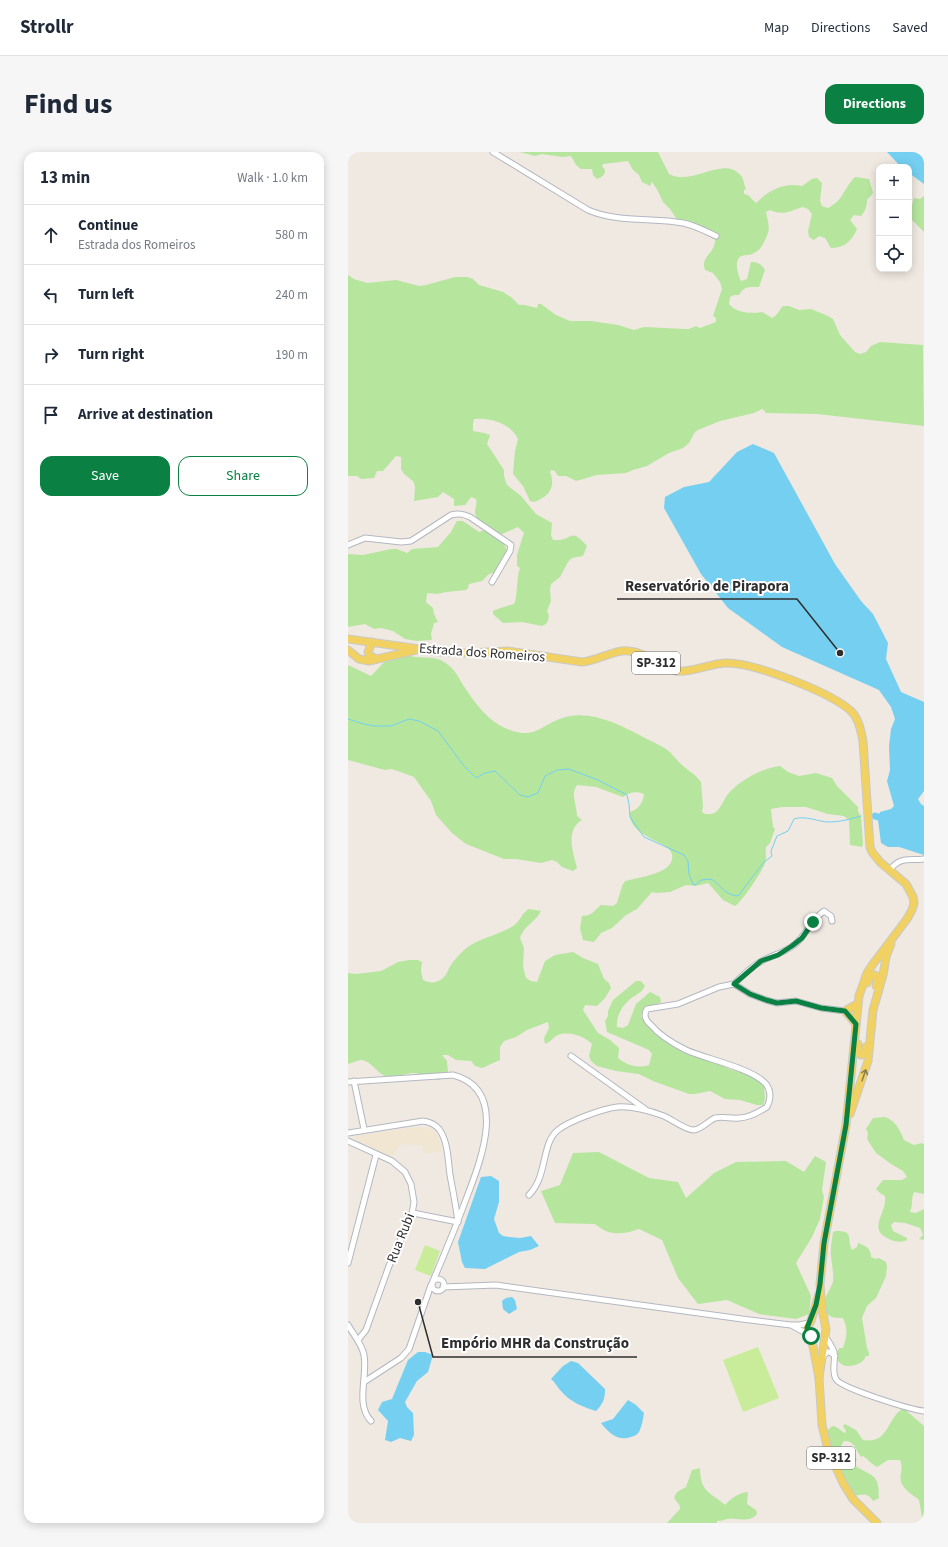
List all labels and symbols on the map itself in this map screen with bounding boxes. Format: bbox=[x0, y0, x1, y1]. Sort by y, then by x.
callout: Reservatório de Pirapora bbox=[617, 572, 797, 599]
text: Reservatório de Pirapora bbox=[625, 576, 789, 597]
street label: Estrada dos Romeiros bbox=[418, 639, 546, 667]
road number: SP-312 bbox=[632, 652, 680, 674]
route end bbox=[804, 913, 822, 931]
one-way arrow bbox=[860, 1069, 868, 1081]
street label: Rua Rubi bbox=[382, 1210, 420, 1266]
route start bbox=[802, 1327, 820, 1345]
callout: Empório MHR da Construção bbox=[433, 1330, 637, 1357]
text: Empório MHR da Construção bbox=[441, 1333, 629, 1354]
road number: SP-312 bbox=[807, 1447, 855, 1469]

